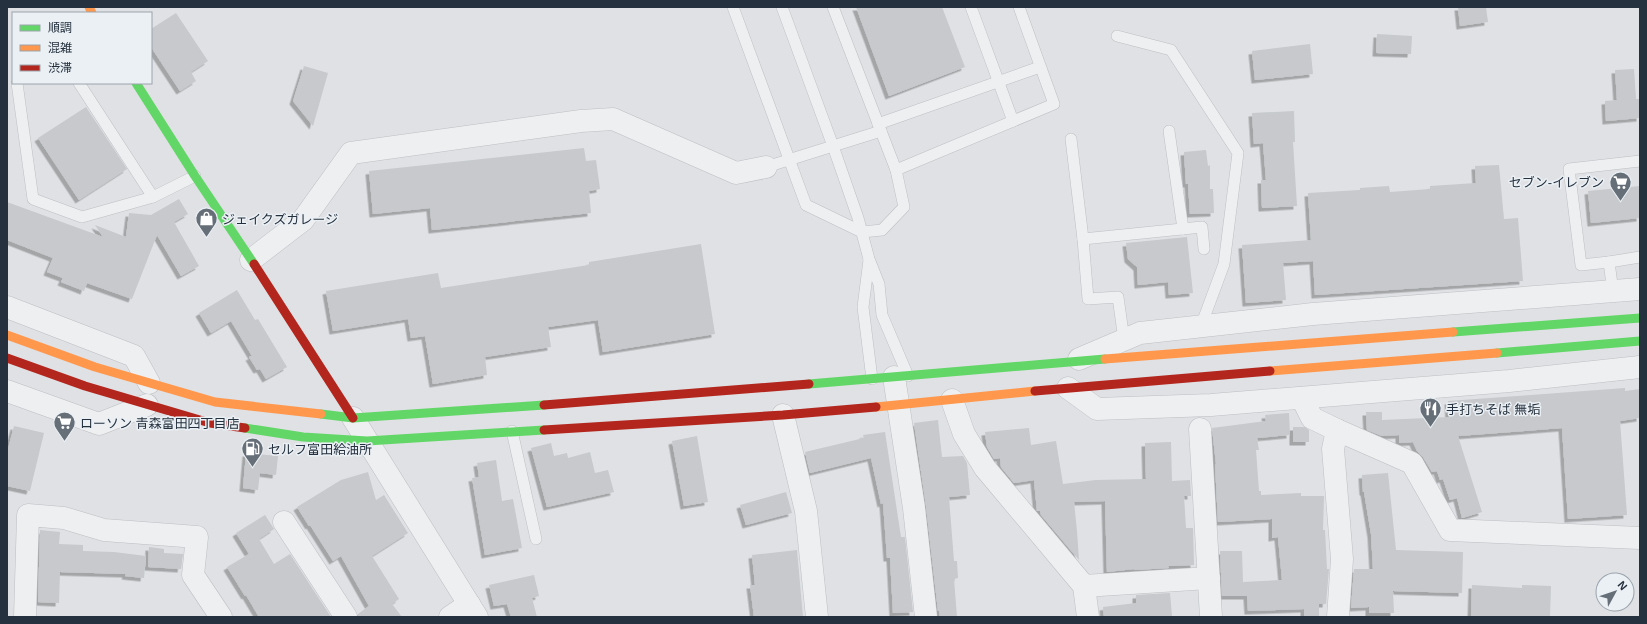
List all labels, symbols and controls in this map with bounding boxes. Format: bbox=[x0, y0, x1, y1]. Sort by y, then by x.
legend bbox=[12, 12, 152, 84]
text: 順調 bbox=[48, 21, 72, 35]
text: 混雑 bbox=[48, 41, 72, 55]
text: 渋滞 bbox=[48, 61, 72, 75]
supermarket icon: セブン-イレブン bbox=[1607, 169, 1633, 202]
place label: セブン-イレブン bbox=[1509, 175, 1604, 190]
shop icon: ジェイクズガレージ bbox=[193, 206, 219, 239]
place label: ジェイクズガレージ bbox=[222, 212, 338, 227]
restaurant icon: 手打ちそば 無垢 bbox=[1417, 396, 1443, 429]
place label: 手打ちそば 無垢 bbox=[1446, 402, 1541, 417]
supermarket icon: ローソン 青森富田四丁目店 bbox=[51, 410, 77, 443]
place label: ローソン 青森富田四丁目店 bbox=[80, 416, 240, 431]
fuel station icon: セルフ富田給油所 bbox=[240, 436, 266, 469]
place label: セルフ富田給油所 bbox=[268, 442, 372, 457]
north arrow bbox=[1595, 572, 1635, 612]
text: N bbox=[1616, 579, 1630, 593]

